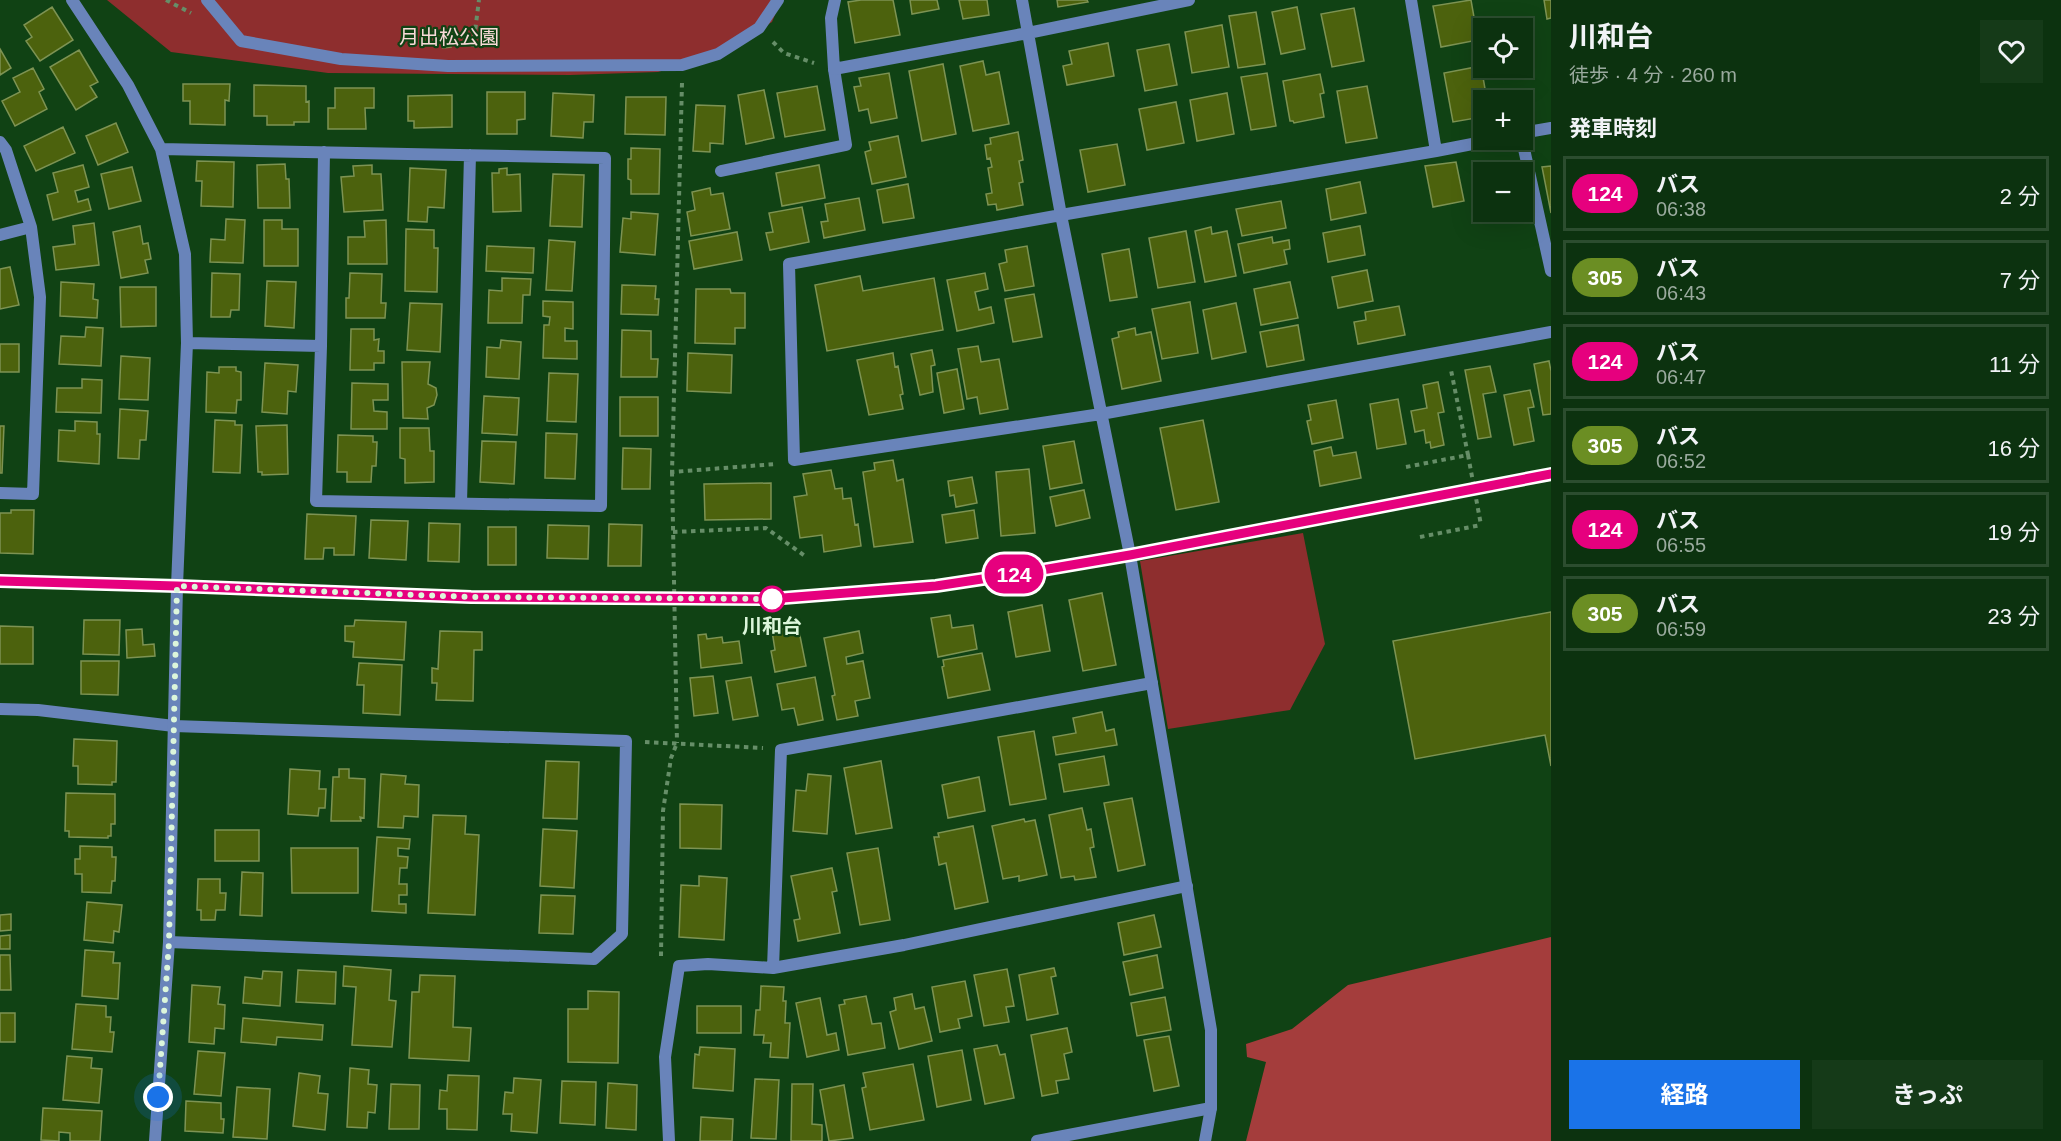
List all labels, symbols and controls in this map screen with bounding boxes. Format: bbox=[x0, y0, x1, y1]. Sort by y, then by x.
map controls bbox=[1473, 18, 1533, 222]
button: locate bbox=[1473, 18, 1533, 78]
button: heart bbox=[1980, 20, 2043, 83]
text: 川和台 bbox=[1569, 21, 1653, 52]
park label: 月出松公園 bbox=[399, 26, 499, 48]
text: 徒歩 · 4 分 · 260 m bbox=[1569, 64, 1737, 86]
button: + bbox=[1473, 90, 1533, 150]
text: 発車時刻 bbox=[1569, 116, 1657, 141]
button: − bbox=[1473, 162, 1533, 222]
text: バス bbox=[1656, 172, 1700, 197]
text: 124 bbox=[1587, 182, 1623, 205]
text: 2 分 bbox=[2000, 184, 2040, 209]
text: 06:38 bbox=[1656, 198, 1706, 220]
text: バス bbox=[1656, 256, 1700, 281]
text: 305 bbox=[1587, 266, 1623, 289]
text: 7 分 bbox=[2000, 268, 2040, 293]
text: 06:43 bbox=[1656, 282, 1706, 304]
text: バス bbox=[1656, 340, 1700, 365]
text: 124 bbox=[1587, 350, 1623, 373]
text: 11 分 bbox=[1989, 352, 2040, 377]
text: 06:47 bbox=[1656, 366, 1706, 388]
text: バス bbox=[1656, 424, 1700, 449]
text: 305 bbox=[1587, 434, 1623, 457]
text: 16 分 bbox=[1987, 436, 2040, 461]
text: 06:52 bbox=[1656, 450, 1706, 472]
text: バス bbox=[1656, 508, 1700, 533]
text: 124 bbox=[1587, 518, 1623, 541]
text: 19 分 bbox=[1987, 520, 2040, 545]
text: 06:55 bbox=[1656, 534, 1706, 556]
line badge: 124 bbox=[980, 554, 1048, 594]
text: 124 bbox=[996, 563, 1032, 586]
marker: 川和台 bbox=[759, 586, 785, 612]
text: バス bbox=[1656, 592, 1700, 617]
text: 305 bbox=[1587, 602, 1623, 625]
text: 23 分 bbox=[1987, 604, 2040, 629]
place label: 川和台 bbox=[742, 615, 802, 637]
text: 06:59 bbox=[1656, 618, 1706, 640]
button: 経路 bbox=[1569, 1060, 1800, 1129]
button: きっぷ bbox=[1812, 1060, 2043, 1129]
your location bbox=[143, 1082, 173, 1112]

